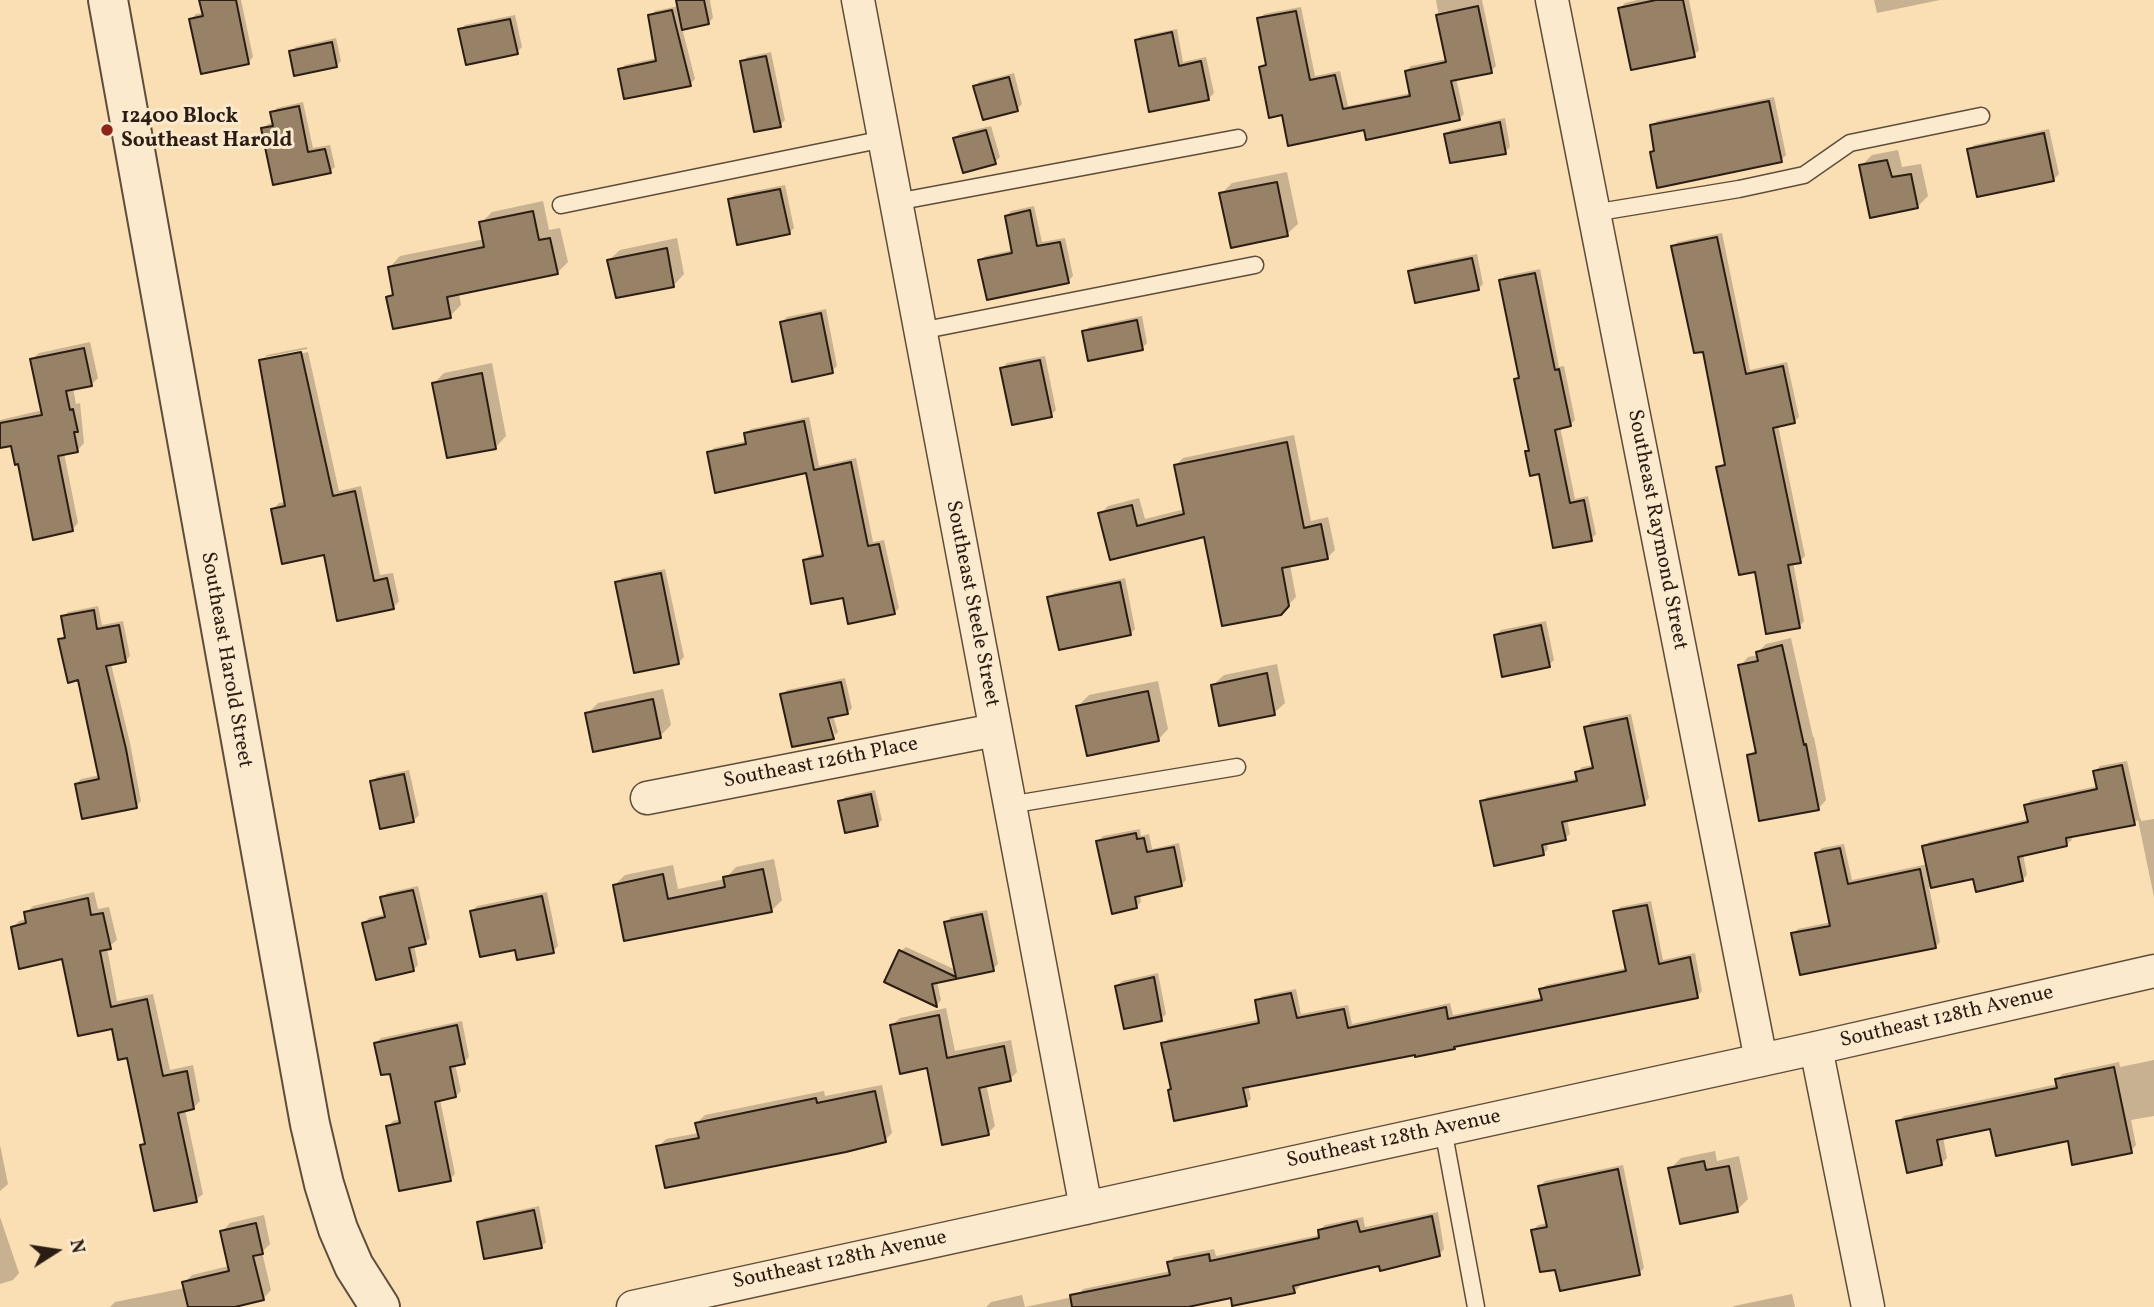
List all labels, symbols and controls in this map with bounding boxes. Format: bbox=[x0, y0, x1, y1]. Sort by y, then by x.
place label: 12400 Block Southeast Harold bbox=[121, 105, 292, 155]
marker: 12400 Block Southeast Harold bbox=[99, 122, 115, 138]
street label: Southeast Raymond Street bbox=[1620, 408, 1692, 652]
street label: Southeast Steele Street bbox=[939, 499, 1003, 709]
street label: Southeast Harold Street bbox=[194, 550, 256, 770]
street label: Southeast 126th Place bbox=[721, 733, 921, 795]
street label: Southeast 128th Avenue bbox=[1838, 981, 2056, 1055]
street label: Southeast 128th Avenue bbox=[1285, 1105, 1503, 1175]
north arrow bbox=[21, 1216, 91, 1286]
street label: Southeast 128th Avenue bbox=[731, 1226, 949, 1296]
text: N bbox=[62, 1237, 91, 1256]

